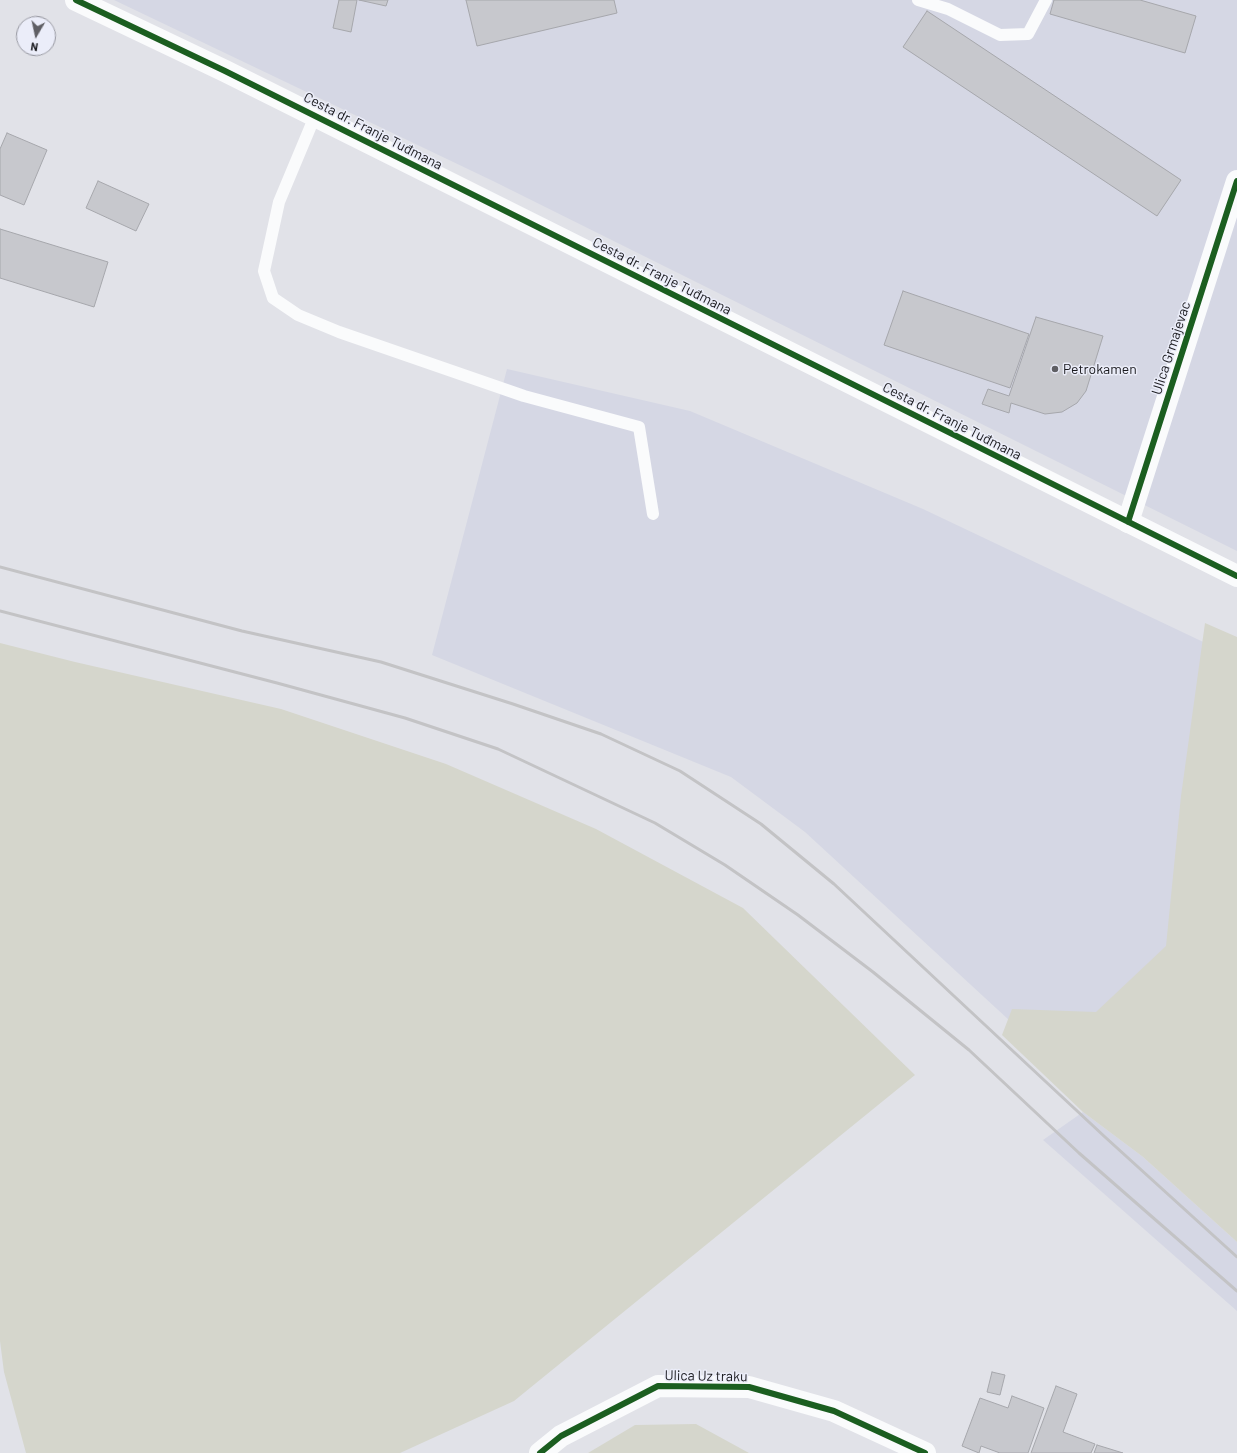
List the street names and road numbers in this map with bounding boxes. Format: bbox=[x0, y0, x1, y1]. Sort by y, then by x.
street label: Cesta dr. Franje Tuđmana bbox=[301, 89, 445, 173]
street label: Cesta dr. Franje Tuđmana bbox=[590, 234, 734, 318]
street label: Ulica Grmajevac bbox=[1148, 299, 1194, 397]
street label: Cesta dr. Franje Tuđmana bbox=[880, 379, 1024, 463]
street label: Ulica Uz traku bbox=[664, 1367, 748, 1385]

